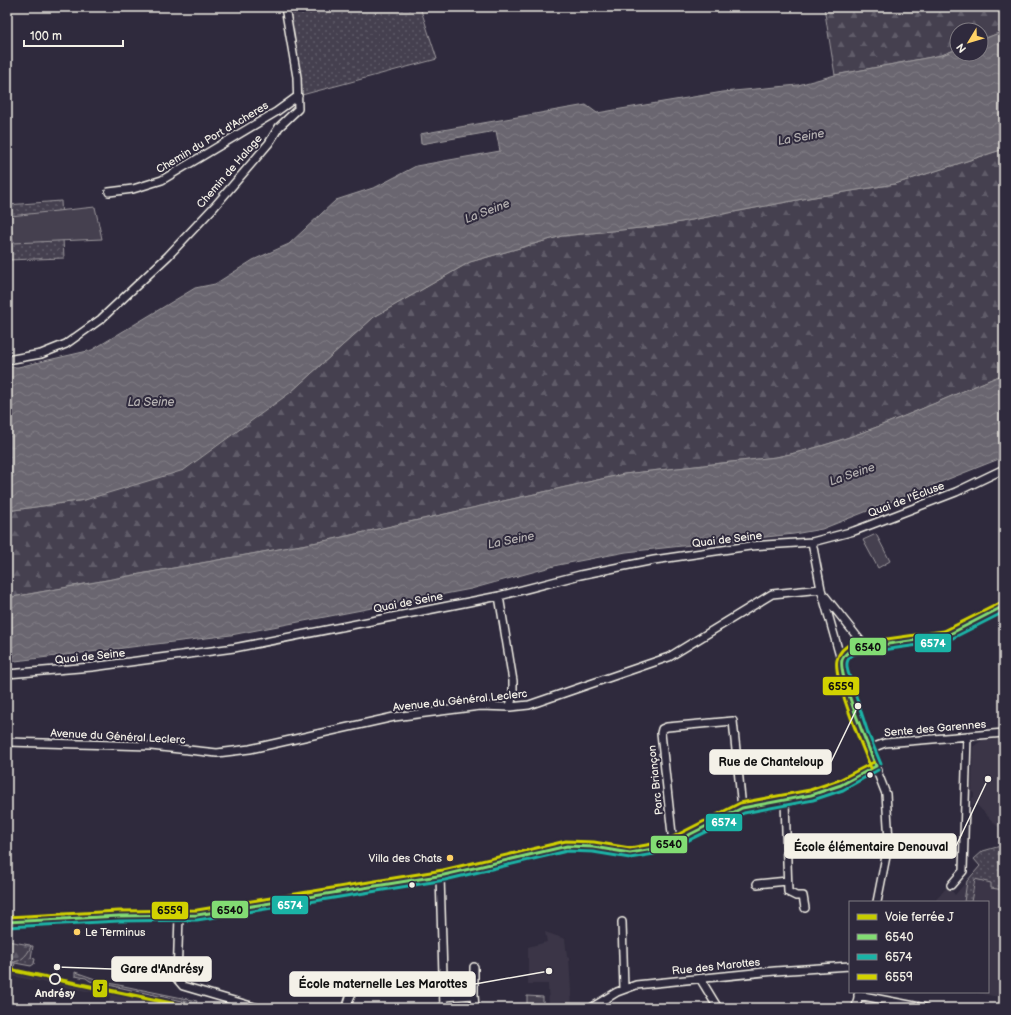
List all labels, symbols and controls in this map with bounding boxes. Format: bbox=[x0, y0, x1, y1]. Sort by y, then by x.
scale bar bbox=[24, 22, 123, 48]
north arrow bbox=[949, 22, 989, 62]
text: 100 m bbox=[30, 29, 62, 44]
text: N bbox=[954, 41, 969, 55]
street label: Chemin du Port d'Acheres bbox=[154, 98, 271, 176]
water label: La Seine bbox=[777, 126, 826, 149]
street label: Chemin de Halage bbox=[194, 132, 265, 211]
water label: La Seine bbox=[462, 196, 512, 227]
water label: La Seine bbox=[127, 395, 175, 410]
water label: La Seine bbox=[827, 460, 877, 489]
street label: Quai de l'Écluse bbox=[866, 478, 947, 520]
water label: La Seine bbox=[487, 529, 536, 552]
street label: Quai de Seine bbox=[691, 529, 763, 550]
street label: Quai de Seine bbox=[372, 589, 444, 616]
line badge: 6574 bbox=[914, 633, 952, 653]
line badge: 6540 bbox=[849, 637, 887, 656]
text: 6574 bbox=[920, 637, 946, 650]
text: 6540 bbox=[855, 641, 881, 654]
street label: Quai de Seine bbox=[54, 646, 126, 667]
line badge: 6559 bbox=[822, 676, 860, 696]
text: 6559 bbox=[828, 680, 854, 693]
street label: Avenue du Général Leclerc bbox=[392, 687, 528, 714]
street label: Sente des Garennes bbox=[884, 718, 987, 739]
street label: Avenue du Général Leclerc bbox=[50, 726, 186, 747]
street label: Parc Briançon bbox=[645, 744, 666, 815]
callout: Rue de Chanteloup bbox=[710, 750, 831, 774]
text: Rue de Chanteloup bbox=[718, 755, 824, 770]
unlabelled marker bbox=[865, 770, 875, 780]
line badge: 6574 bbox=[705, 813, 743, 832]
text: 6574 bbox=[711, 816, 737, 829]
callout: École élémentaire Denouval bbox=[785, 834, 956, 858]
line badge: 6540 bbox=[650, 835, 688, 854]
text: 6540 bbox=[656, 838, 682, 851]
text: École élémentaire Denouval bbox=[794, 838, 948, 855]
place label: Villa des Chats bbox=[369, 852, 443, 865]
marker: Villa des Chats bbox=[445, 853, 455, 863]
unlabelled marker bbox=[407, 880, 417, 890]
line badge: 6574 bbox=[271, 895, 309, 915]
text: 6574 bbox=[277, 899, 303, 912]
line badge: 6540 bbox=[211, 900, 249, 919]
line badge: 6559 bbox=[151, 901, 189, 920]
legend bbox=[849, 901, 989, 993]
text: 6559 bbox=[157, 904, 183, 917]
text: 6540 bbox=[217, 904, 243, 917]
text: Voie ferrée J bbox=[885, 910, 954, 925]
place label: Le Terminus bbox=[85, 926, 146, 939]
marker: Le Terminus bbox=[72, 927, 82, 937]
text: 6540 bbox=[885, 930, 914, 945]
text: 6574 bbox=[885, 950, 913, 965]
street label: Rue des Marottes bbox=[671, 955, 761, 978]
callout: Gare d'Andrésy bbox=[112, 957, 211, 981]
text: Gare d'Andrésy bbox=[120, 962, 204, 977]
text: 6559 bbox=[885, 970, 913, 985]
callout: École maternelle Les Marottes bbox=[290, 972, 475, 996]
marker: Andrésy bbox=[49, 973, 61, 985]
text: École maternelle Les Marottes bbox=[299, 975, 467, 992]
line badge: J bbox=[92, 979, 108, 998]
text: J bbox=[97, 982, 104, 995]
place label: Andrésy bbox=[34, 987, 75, 1000]

